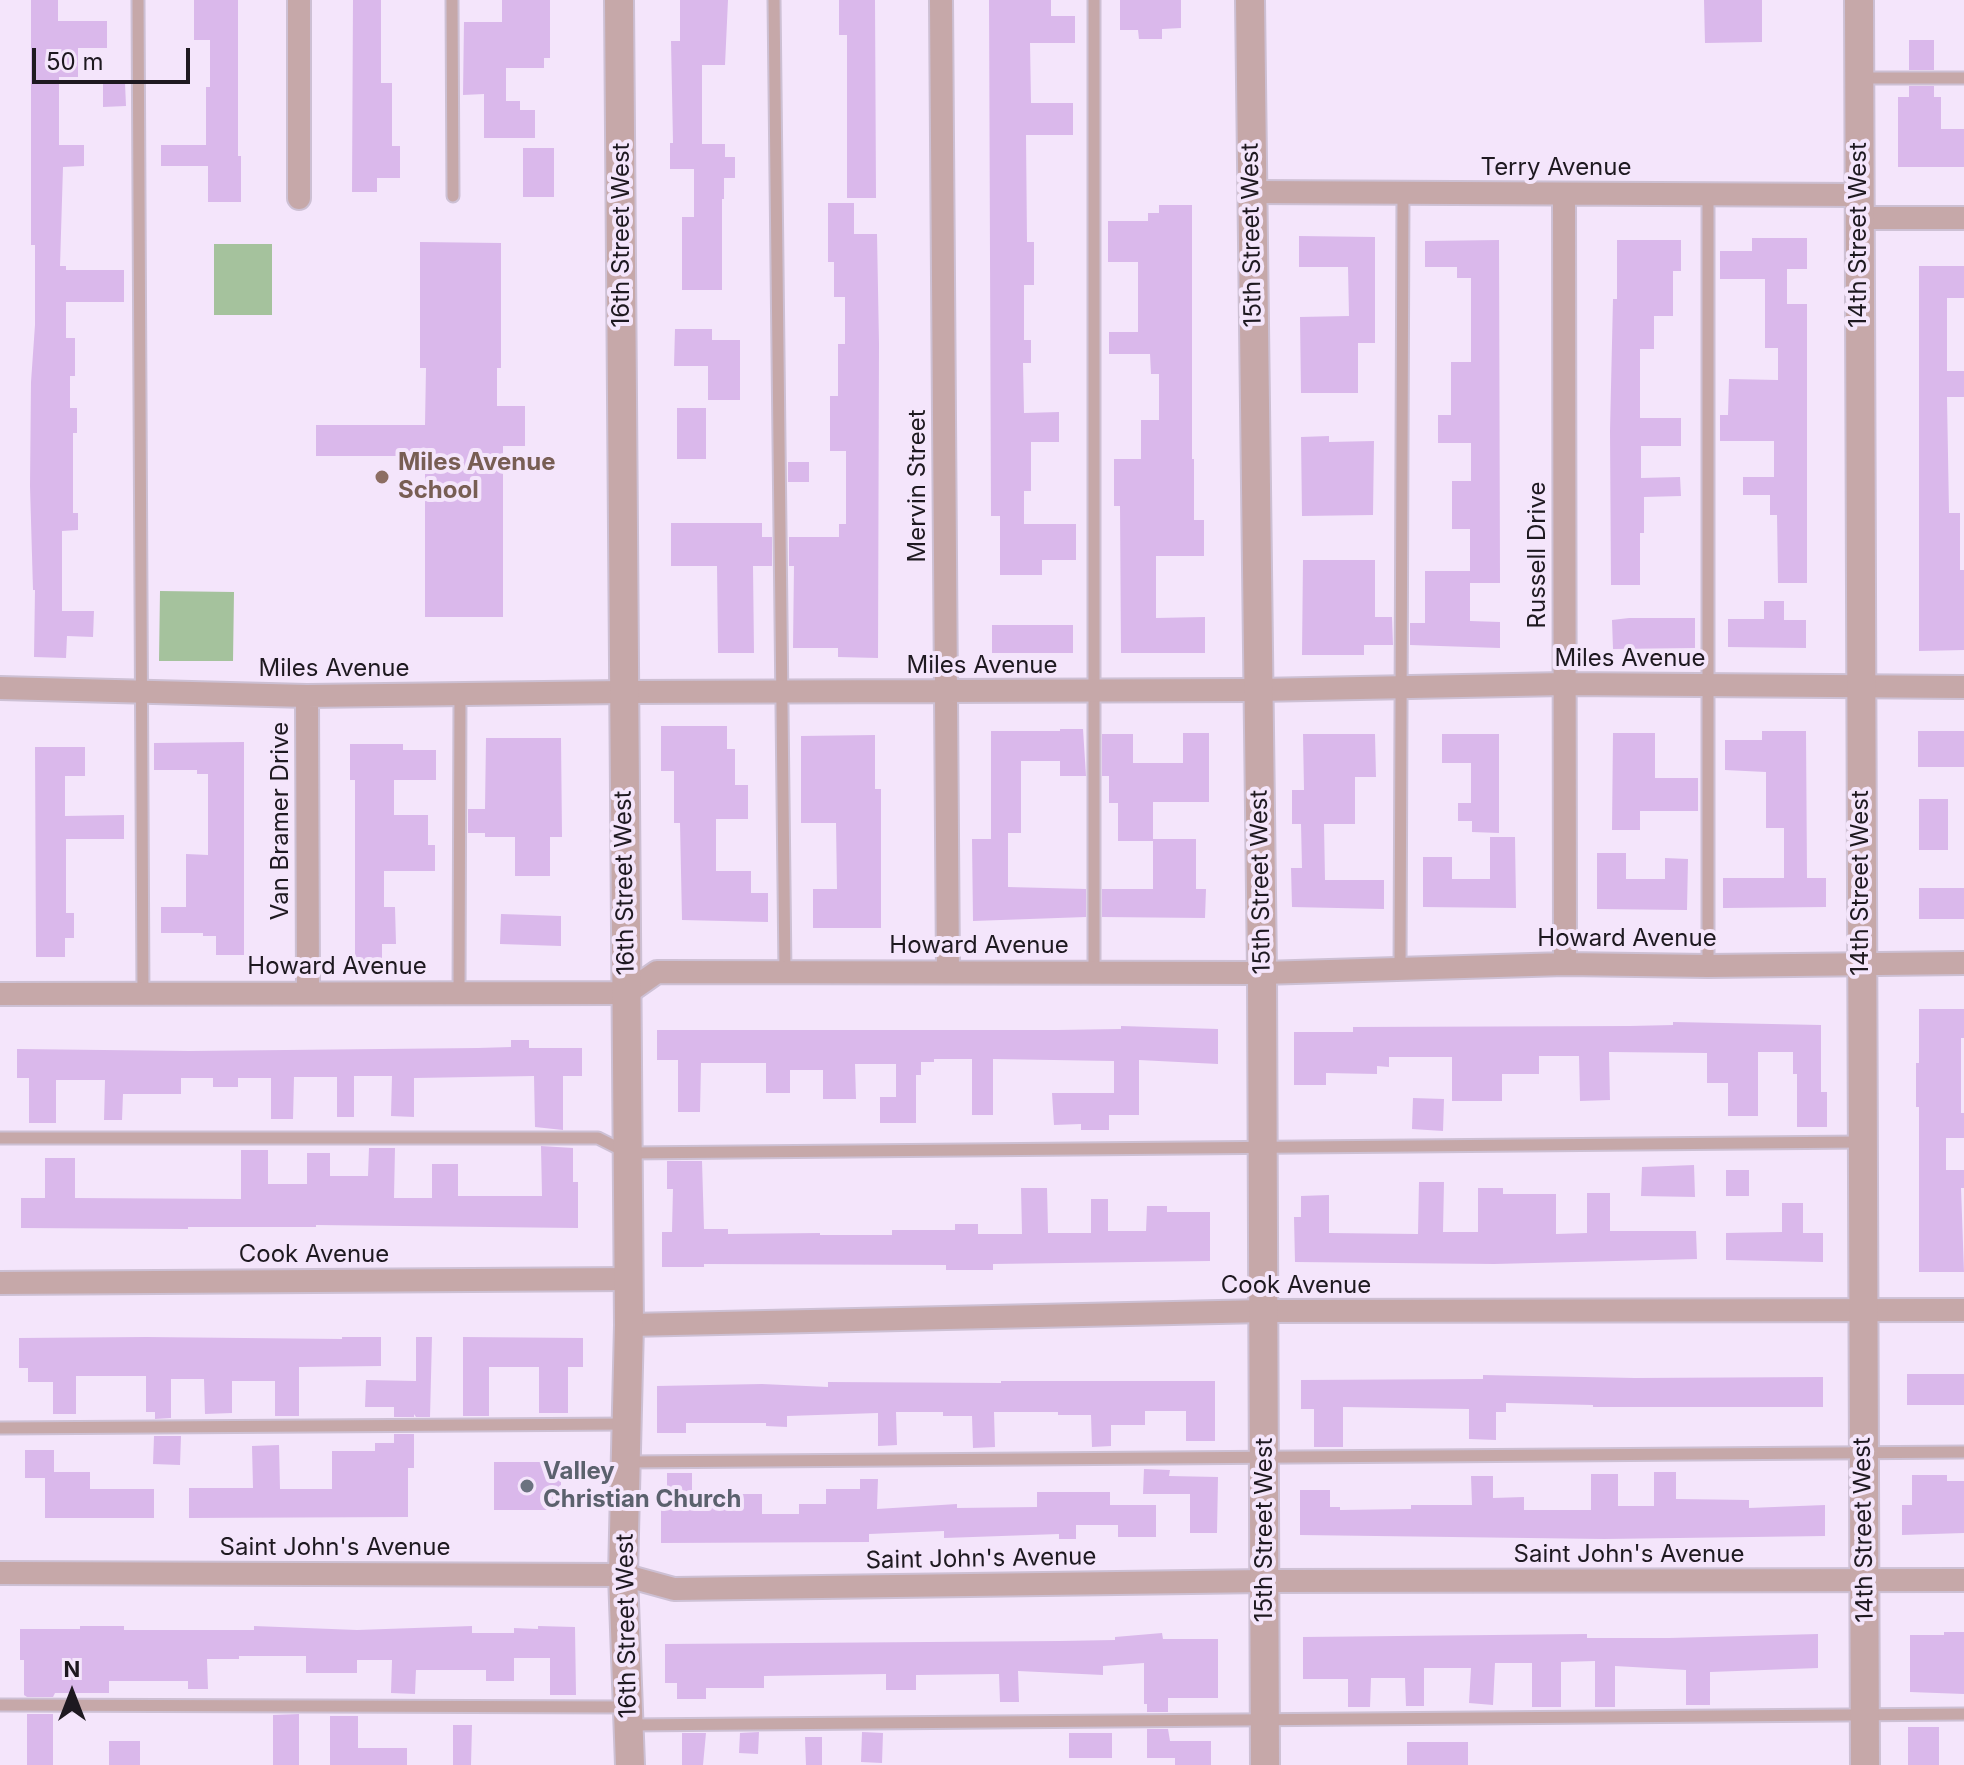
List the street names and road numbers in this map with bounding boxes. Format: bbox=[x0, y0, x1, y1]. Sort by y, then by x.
street label: 15th Street West bbox=[1236, 142, 1268, 328]
street label: 14th Street West bbox=[1845, 142, 1873, 328]
street label: 16th Street West bbox=[608, 143, 636, 327]
street label: Terry Avenue bbox=[1481, 154, 1631, 182]
street label: Mervin Street bbox=[904, 409, 932, 563]
street label: Russell Drive bbox=[1524, 482, 1552, 628]
street label: Miles Avenue bbox=[1554, 645, 1706, 673]
street label: Miles Avenue bbox=[906, 652, 1058, 680]
street label: Miles Avenue bbox=[258, 655, 410, 683]
street label: Van Bramer Drive bbox=[267, 722, 295, 920]
street label: 15th Street West bbox=[1245, 789, 1277, 975]
street label: 16th Street West bbox=[609, 790, 641, 976]
street label: 14th Street West bbox=[1847, 790, 1875, 976]
street label: Howard Avenue bbox=[1537, 925, 1717, 953]
street label: Howard Avenue bbox=[889, 932, 1069, 960]
street label: Howard Avenue bbox=[247, 953, 427, 981]
street label: Cook Avenue bbox=[239, 1241, 389, 1269]
street label: Cook Avenue bbox=[1221, 1272, 1371, 1300]
street label: 14th Street West bbox=[1848, 1437, 1880, 1623]
street label: 15th Street West bbox=[1251, 1438, 1279, 1622]
street label: 16th Street West bbox=[611, 1533, 643, 1719]
street label: Saint John's Avenue bbox=[220, 1534, 450, 1562]
street label: Saint John's Avenue bbox=[1514, 1541, 1744, 1569]
street label: Saint John's Avenue bbox=[865, 1543, 1097, 1575]

